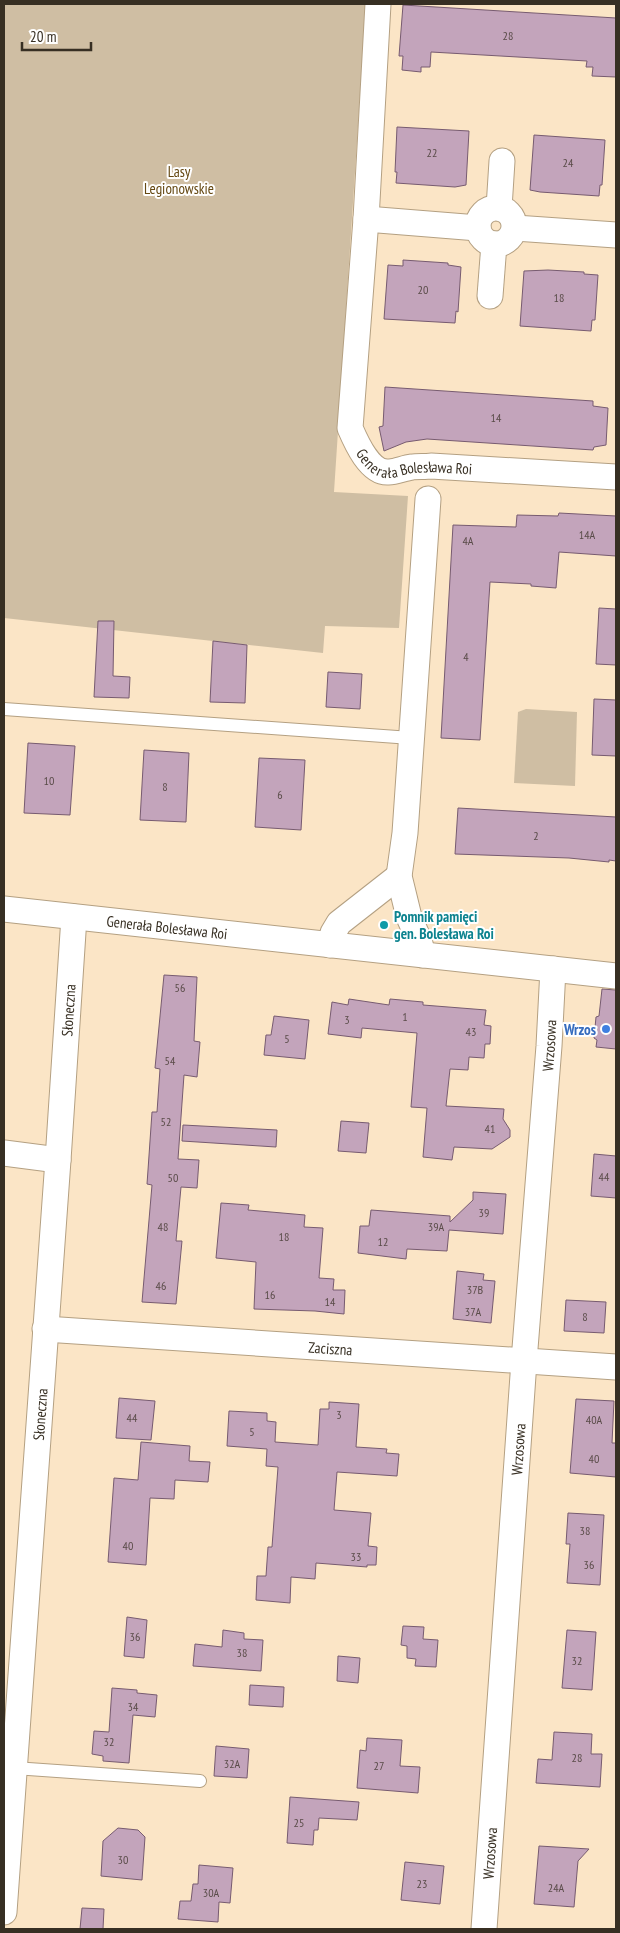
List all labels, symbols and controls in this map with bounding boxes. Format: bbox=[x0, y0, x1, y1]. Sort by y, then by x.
scale bar bbox=[22, 20, 91, 52]
text: 20 m bbox=[30, 27, 56, 46]
house number: 28 bbox=[503, 28, 513, 43]
house number: 22 bbox=[427, 145, 437, 160]
house number: 24 bbox=[563, 155, 574, 170]
park label: Lasy Legionowskie bbox=[144, 162, 214, 198]
house number: 20 bbox=[418, 282, 428, 297]
house number: 18 bbox=[554, 290, 564, 305]
house number: 14 bbox=[491, 410, 502, 425]
street label: Generała Bolesława Roi bbox=[353, 445, 473, 482]
house number: 14A bbox=[579, 527, 596, 542]
house number: 4A bbox=[462, 533, 474, 548]
house number: 4 bbox=[463, 649, 469, 664]
house number: 10 bbox=[44, 773, 54, 788]
house number: 8 bbox=[162, 779, 168, 794]
house number: 6 bbox=[277, 787, 283, 802]
house number: 2 bbox=[533, 828, 539, 843]
place label: Pomnik pamięci gen. Bolesława Roi bbox=[394, 907, 494, 943]
street label: Generała Bolesława Roi bbox=[106, 911, 228, 943]
marker: Pomnik pamięci gen. Bolesława Roi bbox=[378, 919, 390, 931]
house number: 56 bbox=[175, 980, 185, 995]
street label: Słoneczna bbox=[57, 984, 79, 1037]
house number: 1 bbox=[402, 1009, 408, 1024]
house number: 3 bbox=[344, 1012, 350, 1027]
street label: Wrzosowa bbox=[538, 1019, 560, 1072]
place label: Wrzos bbox=[563, 1020, 596, 1039]
marker: Wrzos bbox=[600, 1023, 612, 1035]
house number: 43 bbox=[466, 1024, 476, 1039]
house number: 5 bbox=[284, 1031, 290, 1046]
house number: 54 bbox=[165, 1053, 176, 1068]
house number: 52 bbox=[161, 1114, 171, 1129]
house number: 41 bbox=[485, 1121, 495, 1136]
house number: 44 bbox=[599, 1169, 610, 1184]
house number: 50 bbox=[168, 1170, 178, 1185]
house number: 39 bbox=[479, 1205, 489, 1220]
house number: 48 bbox=[158, 1219, 168, 1234]
house number: 39A bbox=[428, 1219, 445, 1234]
house number: 18 bbox=[279, 1229, 289, 1244]
house number: 12 bbox=[378, 1234, 388, 1249]
house number: 46 bbox=[156, 1278, 166, 1293]
house number: 37B bbox=[467, 1282, 484, 1297]
house number: 16 bbox=[265, 1287, 275, 1302]
house number: 14 bbox=[325, 1294, 336, 1309]
house number: 37A bbox=[465, 1304, 481, 1319]
house number: 8 bbox=[582, 1309, 588, 1324]
street label: Zaciszna bbox=[308, 1337, 353, 1359]
street label: Słoneczna bbox=[28, 1388, 51, 1441]
house number: 3 bbox=[336, 1407, 342, 1422]
house number: 44 bbox=[127, 1410, 138, 1425]
house number: 40A bbox=[586, 1412, 603, 1427]
street label: Wrzosowa bbox=[506, 1423, 529, 1476]
house number: 5 bbox=[249, 1424, 255, 1439]
house number: 40 bbox=[589, 1451, 599, 1466]
house number: 38 bbox=[580, 1523, 590, 1538]
house number: 40 bbox=[123, 1538, 133, 1553]
house number: 33 bbox=[351, 1549, 361, 1564]
house number: 36 bbox=[584, 1557, 594, 1572]
house number: 36 bbox=[130, 1629, 140, 1644]
house number: 38 bbox=[237, 1645, 247, 1660]
house number: 32 bbox=[572, 1653, 582, 1668]
house number: 34 bbox=[128, 1699, 139, 1714]
house number: 32 bbox=[104, 1734, 114, 1749]
house number: 28 bbox=[572, 1750, 582, 1765]
house number: 32A bbox=[224, 1756, 241, 1771]
house number: 27 bbox=[374, 1758, 384, 1773]
house number: 25 bbox=[294, 1815, 304, 1830]
street label: Wrzosowa bbox=[478, 1827, 501, 1880]
house number: 30 bbox=[118, 1852, 128, 1867]
house number: 23 bbox=[417, 1876, 427, 1891]
house number: 24A bbox=[548, 1880, 565, 1895]
house number: 30A bbox=[203, 1885, 220, 1900]

